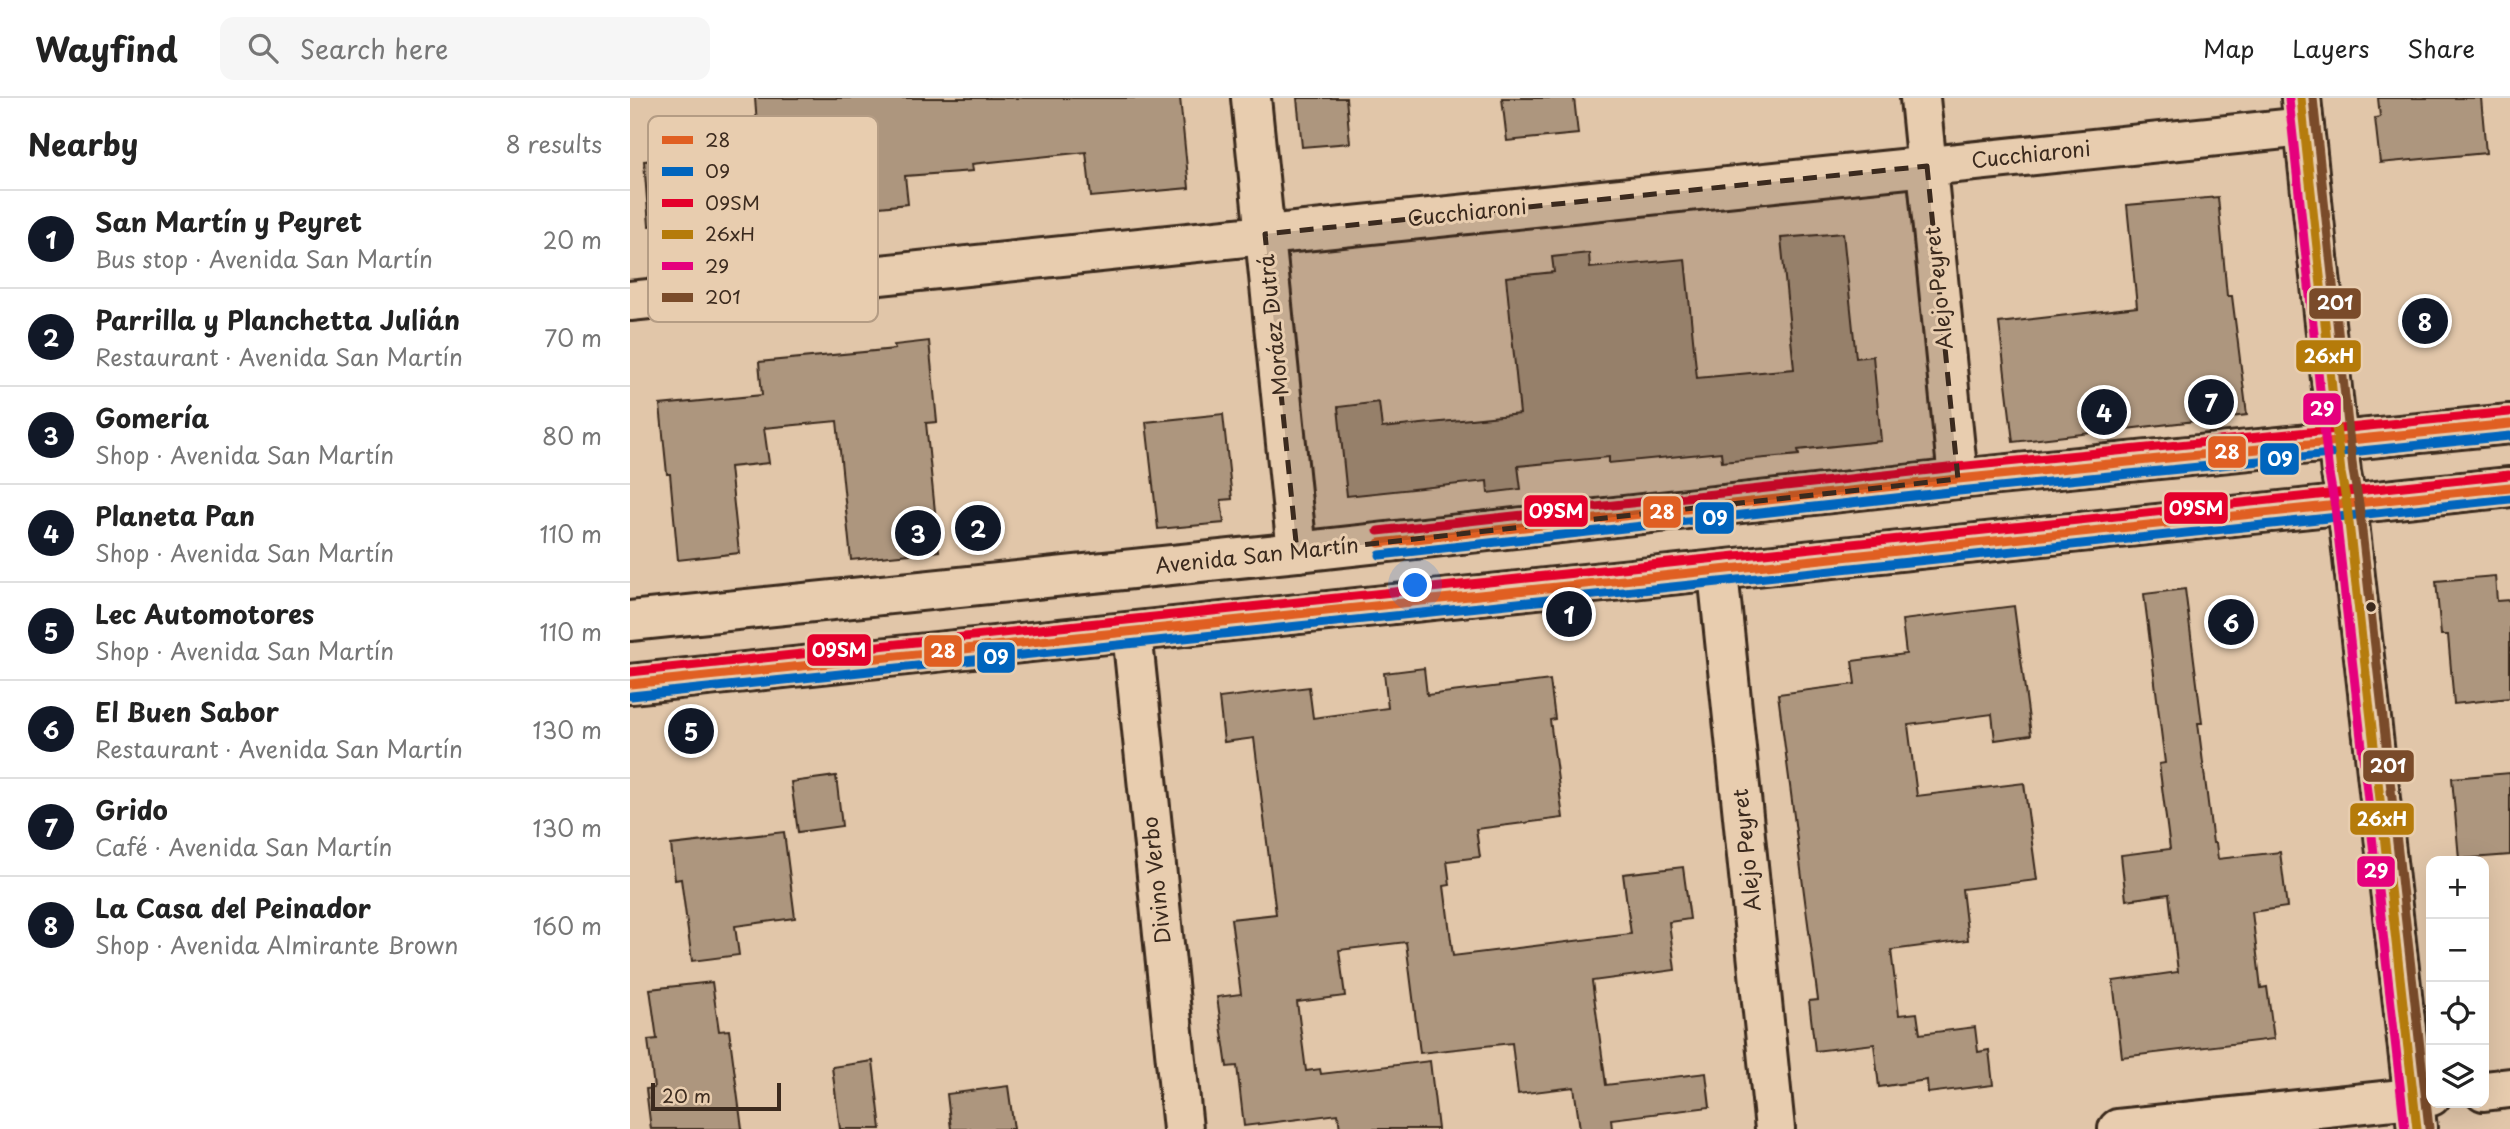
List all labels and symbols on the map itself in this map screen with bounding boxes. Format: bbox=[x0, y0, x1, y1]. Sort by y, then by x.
legend bbox=[648, 116, 878, 322]
text: 28 bbox=[705, 125, 730, 153]
street label: Cucchiaroni bbox=[1970, 131, 2092, 175]
text: 09 bbox=[705, 156, 730, 184]
text: 09SM bbox=[705, 188, 760, 216]
street label: Cucchiaroni bbox=[1406, 189, 1528, 233]
text: 26xH bbox=[705, 219, 755, 247]
street label: Alejo Peyret bbox=[1915, 225, 1959, 351]
text: 29 bbox=[705, 251, 729, 279]
street label: Moráez Dutrá bbox=[1249, 253, 1295, 397]
text: 201 bbox=[705, 282, 741, 310]
line badge: 201 bbox=[2308, 287, 2362, 320]
text: 201 bbox=[2317, 288, 2353, 316]
pin: 8 bbox=[2402, 295, 2448, 347]
line badge: 26xH bbox=[2295, 339, 2362, 373]
text: 26xH bbox=[2304, 341, 2354, 369]
pin: 7 bbox=[2188, 376, 2234, 428]
pin: 4 bbox=[2081, 386, 2127, 438]
line badge: 29 bbox=[2302, 392, 2342, 426]
text: 29 bbox=[2310, 394, 2334, 422]
line badge: 28 bbox=[2207, 435, 2247, 469]
text: 28 bbox=[2214, 437, 2240, 465]
line badge: 09 bbox=[2259, 442, 2300, 476]
text: 09 bbox=[2267, 444, 2293, 472]
line badge: 09SM bbox=[2163, 491, 2229, 525]
text: 09SM bbox=[2169, 493, 2223, 521]
line badge: 09SM bbox=[1523, 494, 1589, 528]
line badge: 28 bbox=[1642, 495, 1682, 529]
text: 09SM bbox=[1529, 496, 1583, 524]
text: 28 bbox=[1649, 497, 1675, 525]
line badge: 09 bbox=[1694, 501, 1735, 535]
pin: 2 bbox=[955, 502, 1001, 554]
text: 09 bbox=[1702, 503, 1728, 531]
pin: 3 bbox=[895, 507, 941, 559]
street label: Avenida San Martín bbox=[1153, 527, 1360, 581]
your location bbox=[1398, 568, 1432, 602]
pin: 1 bbox=[1546, 588, 1592, 640]
pin: 6 bbox=[2208, 596, 2254, 648]
unlabelled marker bbox=[2364, 600, 2378, 614]
line badge: 09SM bbox=[806, 633, 872, 667]
line badge: 28 bbox=[923, 634, 963, 668]
text: 09SM bbox=[812, 635, 866, 663]
text: 28 bbox=[930, 636, 956, 664]
line badge: 09 bbox=[976, 641, 1016, 674]
text: 09 bbox=[983, 642, 1009, 670]
pin: 5 bbox=[668, 705, 714, 757]
line badge: 201 bbox=[2362, 749, 2415, 783]
text: 201 bbox=[2370, 751, 2406, 779]
street label: Alejo Peyret bbox=[1723, 787, 1767, 913]
line badge: 26xH bbox=[2349, 802, 2415, 836]
text: 26xH bbox=[2357, 804, 2407, 832]
street label: Divino Verbo bbox=[1132, 815, 1178, 945]
line badge: 29 bbox=[2356, 855, 2396, 888]
text: 29 bbox=[2364, 856, 2388, 884]
scale bar bbox=[651, 1080, 780, 1112]

